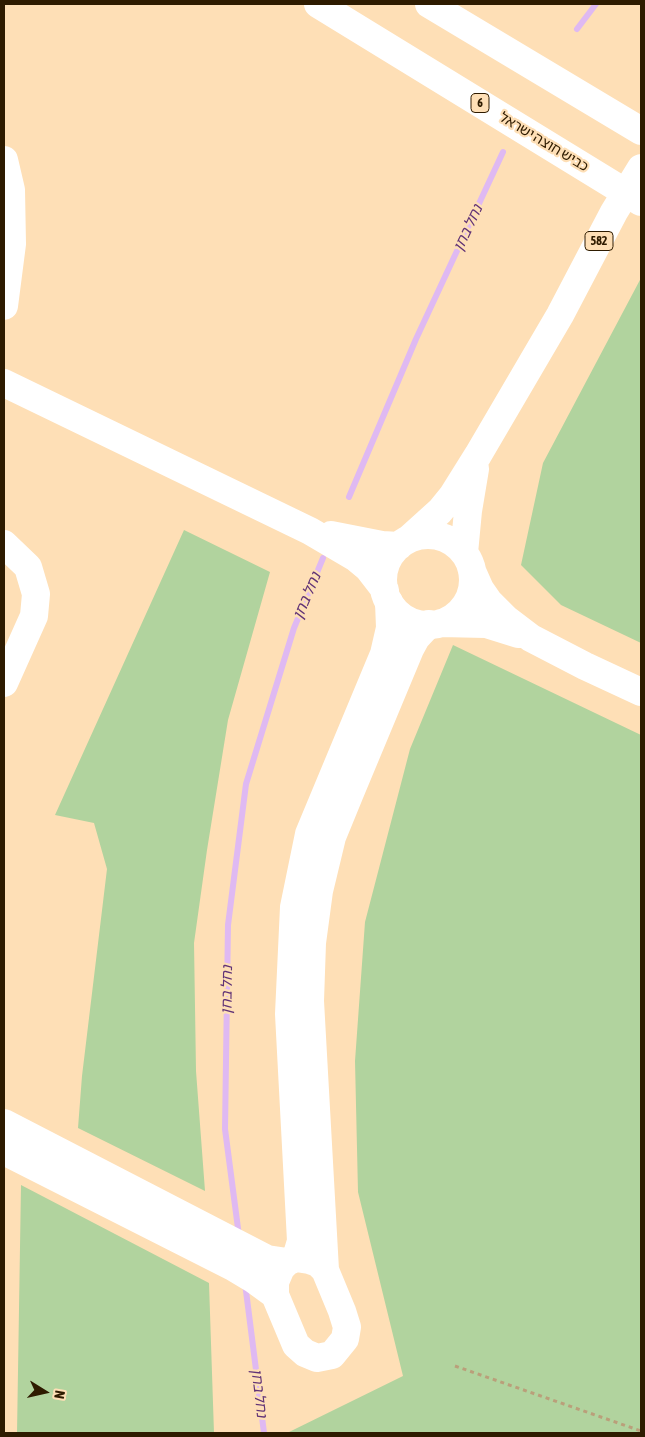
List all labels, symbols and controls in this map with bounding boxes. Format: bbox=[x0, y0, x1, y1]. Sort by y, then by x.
road number: 6 bbox=[471, 94, 489, 112]
street label: כביש חוצה ישראל bbox=[496, 109, 592, 175]
water label: נחל בחן bbox=[450, 202, 486, 254]
road number: 582 bbox=[585, 232, 613, 250]
water label: נחל בחן bbox=[289, 570, 325, 622]
water label: נחל בחן bbox=[218, 965, 236, 1015]
north arrow bbox=[20, 1367, 70, 1417]
water label: נחל בחן bbox=[247, 1368, 271, 1418]
text: N bbox=[51, 1389, 68, 1400]

